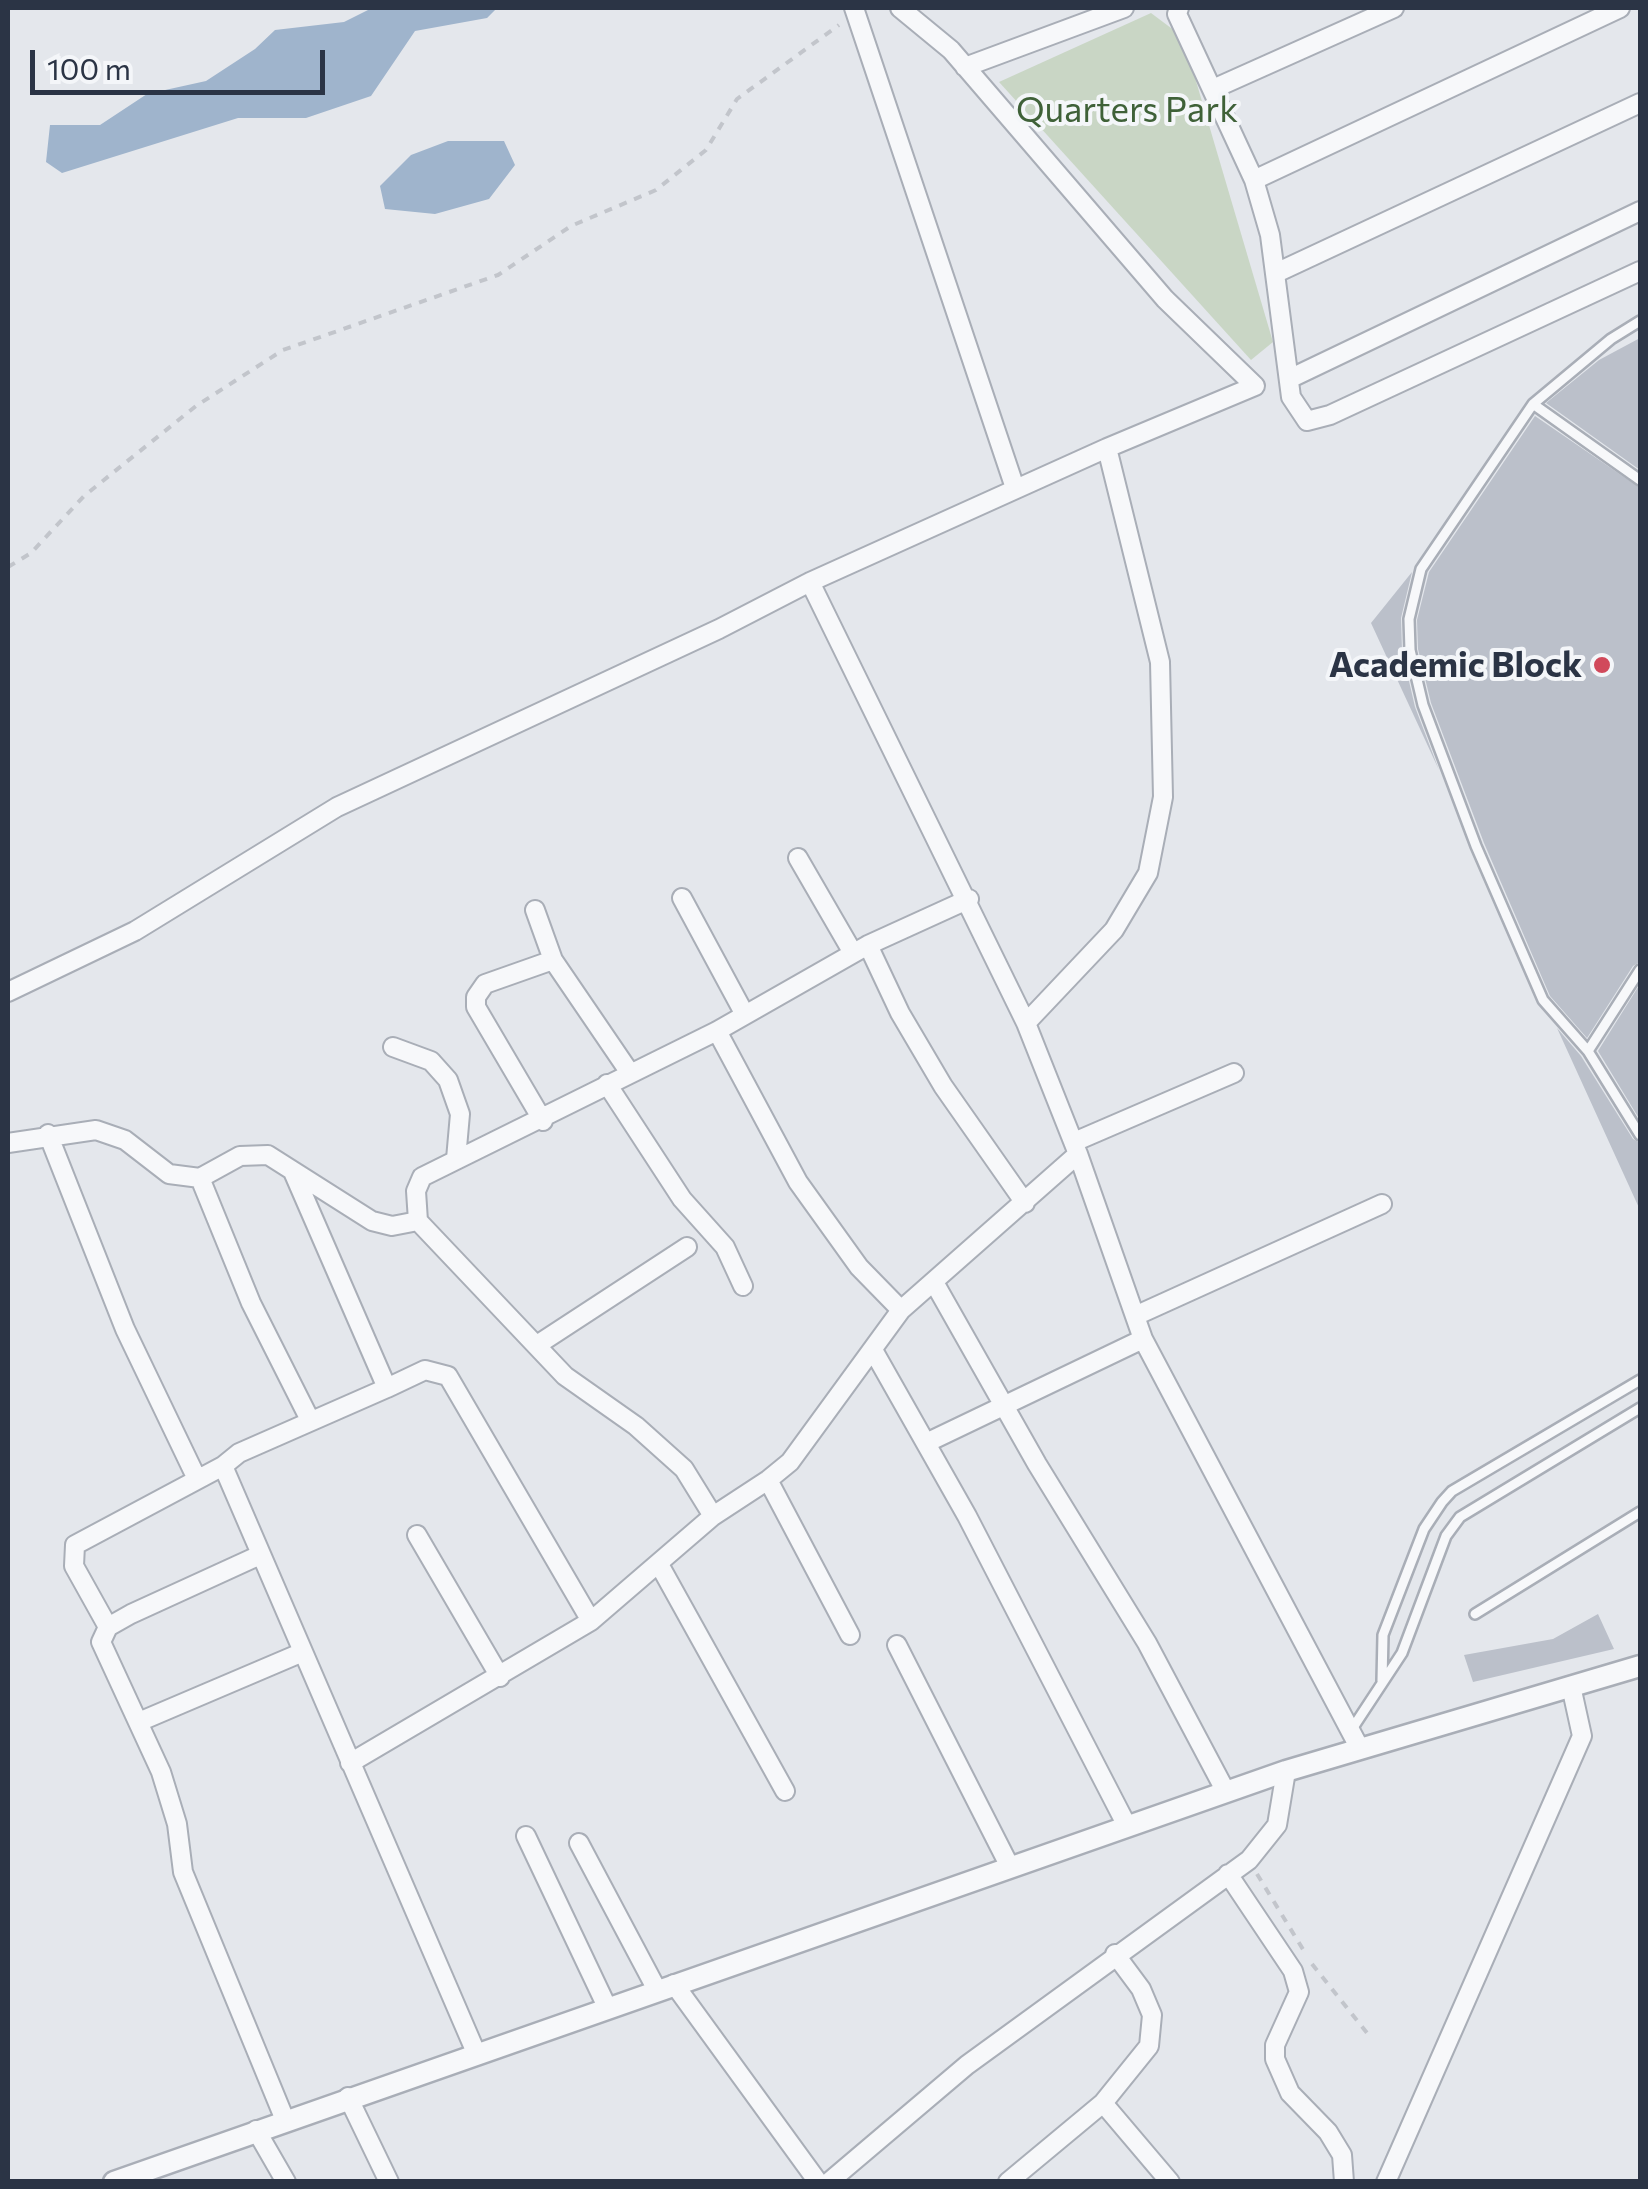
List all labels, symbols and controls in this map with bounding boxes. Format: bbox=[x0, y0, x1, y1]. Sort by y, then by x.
scale bar bbox=[35, 30, 330, 92]
text: 100 m bbox=[47, 49, 131, 86]
park label: Quarters Park bbox=[1016, 89, 1238, 131]
place label: Academic Block bbox=[1329, 644, 1582, 686]
marker: Academic Block bbox=[1591, 654, 1613, 676]

